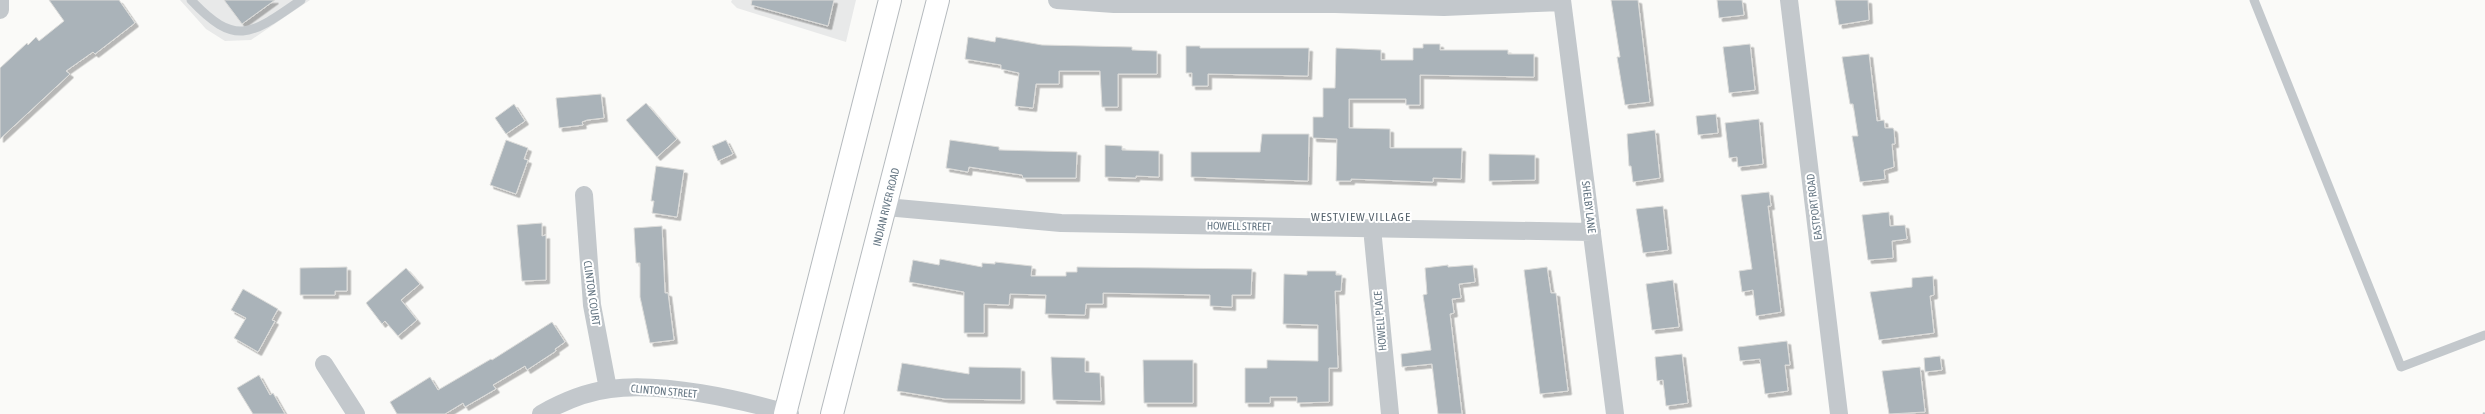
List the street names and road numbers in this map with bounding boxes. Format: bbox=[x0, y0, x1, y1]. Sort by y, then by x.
street label: INDIAN RIVER ROAD bbox=[870, 167, 902, 247]
street label: EASTPORT ROAD bbox=[1804, 173, 1824, 241]
street label: SHELBY LANE bbox=[1580, 180, 1598, 234]
street label: HOWELL STREET bbox=[1207, 219, 1272, 233]
street label: CLINTON COURT bbox=[581, 260, 603, 326]
street label: HOWELL PLACE bbox=[1371, 290, 1389, 351]
street label: CLINTON STREET bbox=[630, 382, 698, 400]

